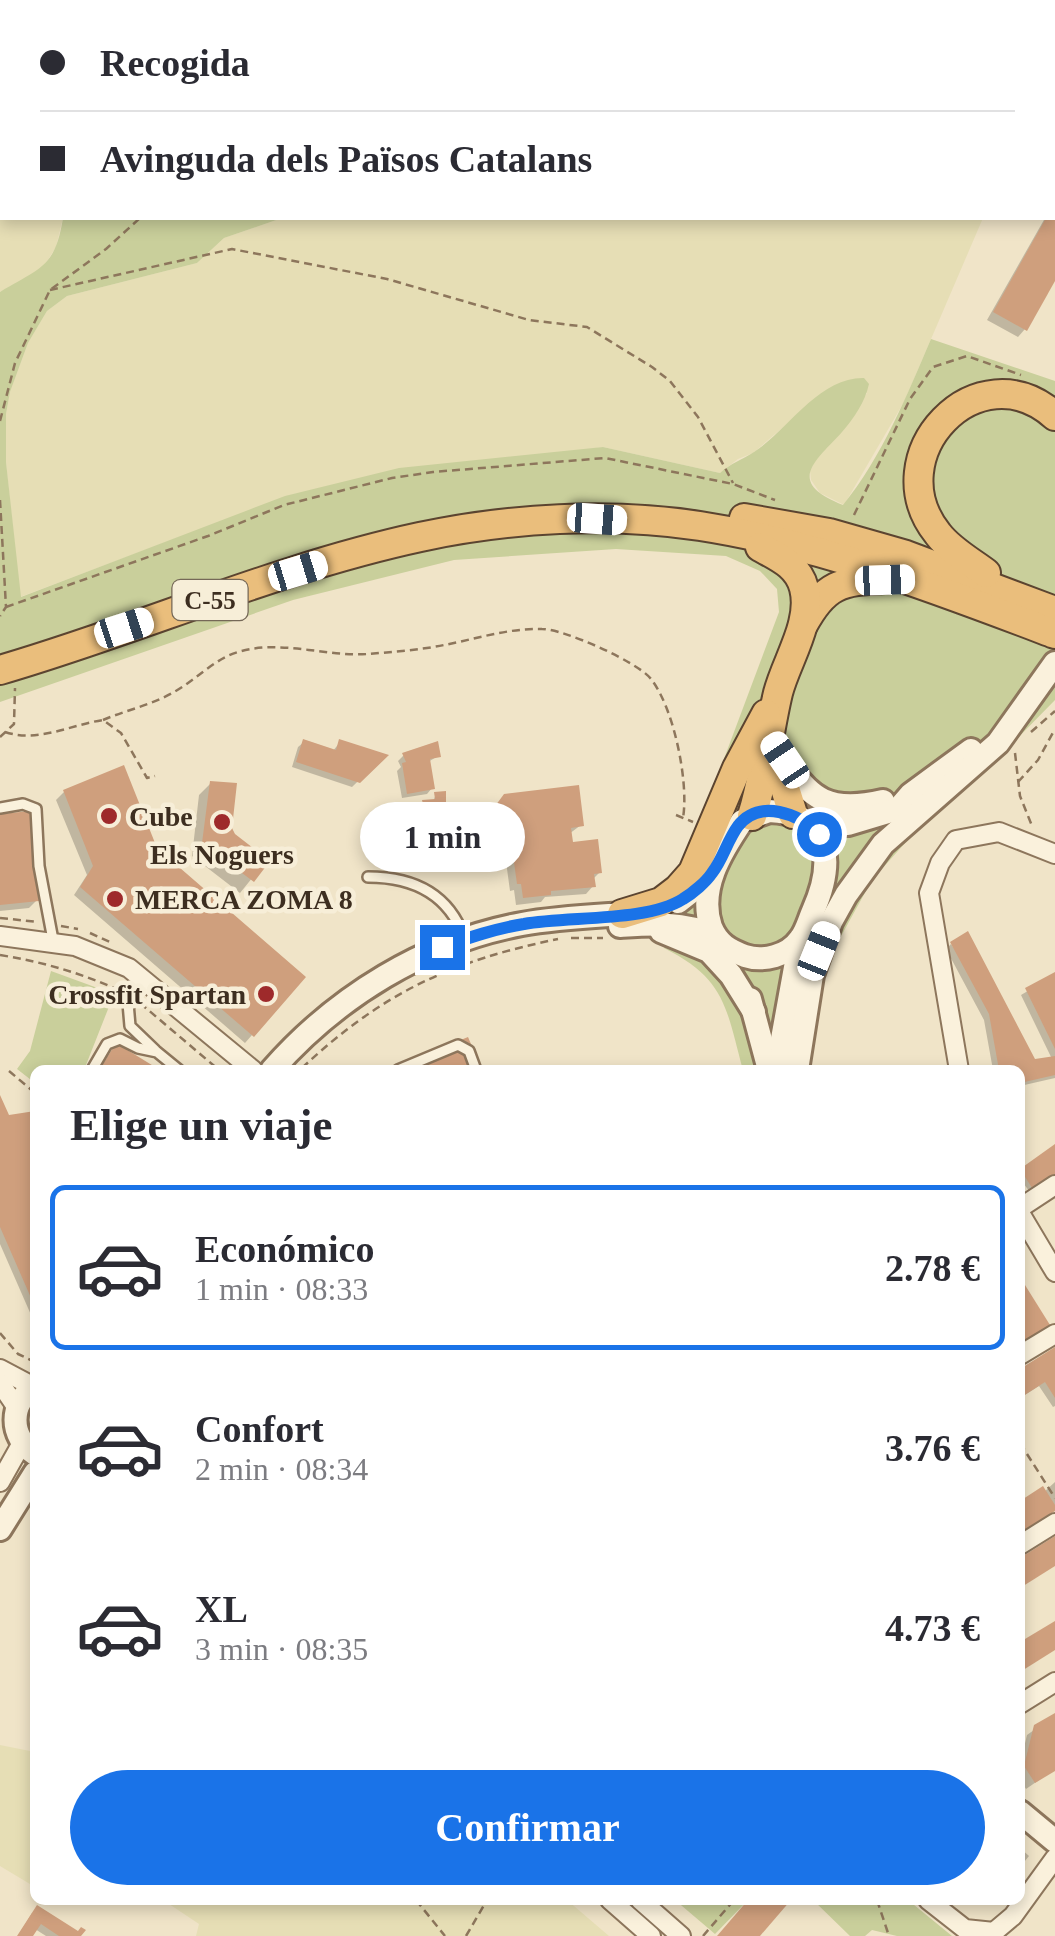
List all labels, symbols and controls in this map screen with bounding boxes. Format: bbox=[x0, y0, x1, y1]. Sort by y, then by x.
text: Recogida bbox=[100, 42, 250, 84]
text: Avinguda dels Països Catalans bbox=[100, 138, 592, 180]
car bbox=[566, 502, 628, 536]
car bbox=[265, 548, 331, 594]
car bbox=[854, 564, 916, 596]
road number: C-55 bbox=[172, 580, 248, 620]
car bbox=[91, 604, 157, 652]
car bbox=[756, 727, 814, 793]
place label: Cube bbox=[129, 801, 193, 832]
callout: 1 min bbox=[360, 802, 524, 872]
marker: Cube bbox=[98, 805, 120, 827]
marker: Els Noguers bbox=[211, 811, 233, 833]
route start bbox=[797, 812, 842, 857]
text: 1 min bbox=[404, 819, 481, 855]
place label: Els Noguers bbox=[150, 839, 294, 870]
place label: MERCA ZOMA 8 bbox=[135, 884, 353, 915]
marker: MERCA ZOMA 8 bbox=[104, 888, 126, 910]
car bbox=[794, 918, 844, 984]
route end bbox=[420, 925, 465, 970]
place label: Crossfit Spartan bbox=[48, 979, 246, 1010]
marker: Crossfit Spartan bbox=[255, 983, 277, 1005]
text: Elige un viaje bbox=[70, 1100, 333, 1150]
icon: car bbox=[75, 1223, 165, 1313]
text: Económico bbox=[195, 1228, 374, 1270]
text: 2.78 € bbox=[885, 1247, 980, 1289]
text: 1 min · 08:33 bbox=[195, 1271, 368, 1307]
icon: car bbox=[75, 1403, 165, 1493]
text: Confort bbox=[195, 1408, 324, 1450]
text: 3.76 € bbox=[885, 1427, 980, 1469]
text: 2 min · 08:34 bbox=[195, 1451, 368, 1487]
icon: car bbox=[75, 1583, 165, 1673]
text: XL bbox=[195, 1588, 248, 1630]
text: 4.73 € bbox=[885, 1607, 980, 1649]
text: 3 min · 08:35 bbox=[195, 1631, 368, 1667]
button: Confirmar bbox=[70, 1770, 985, 1885]

